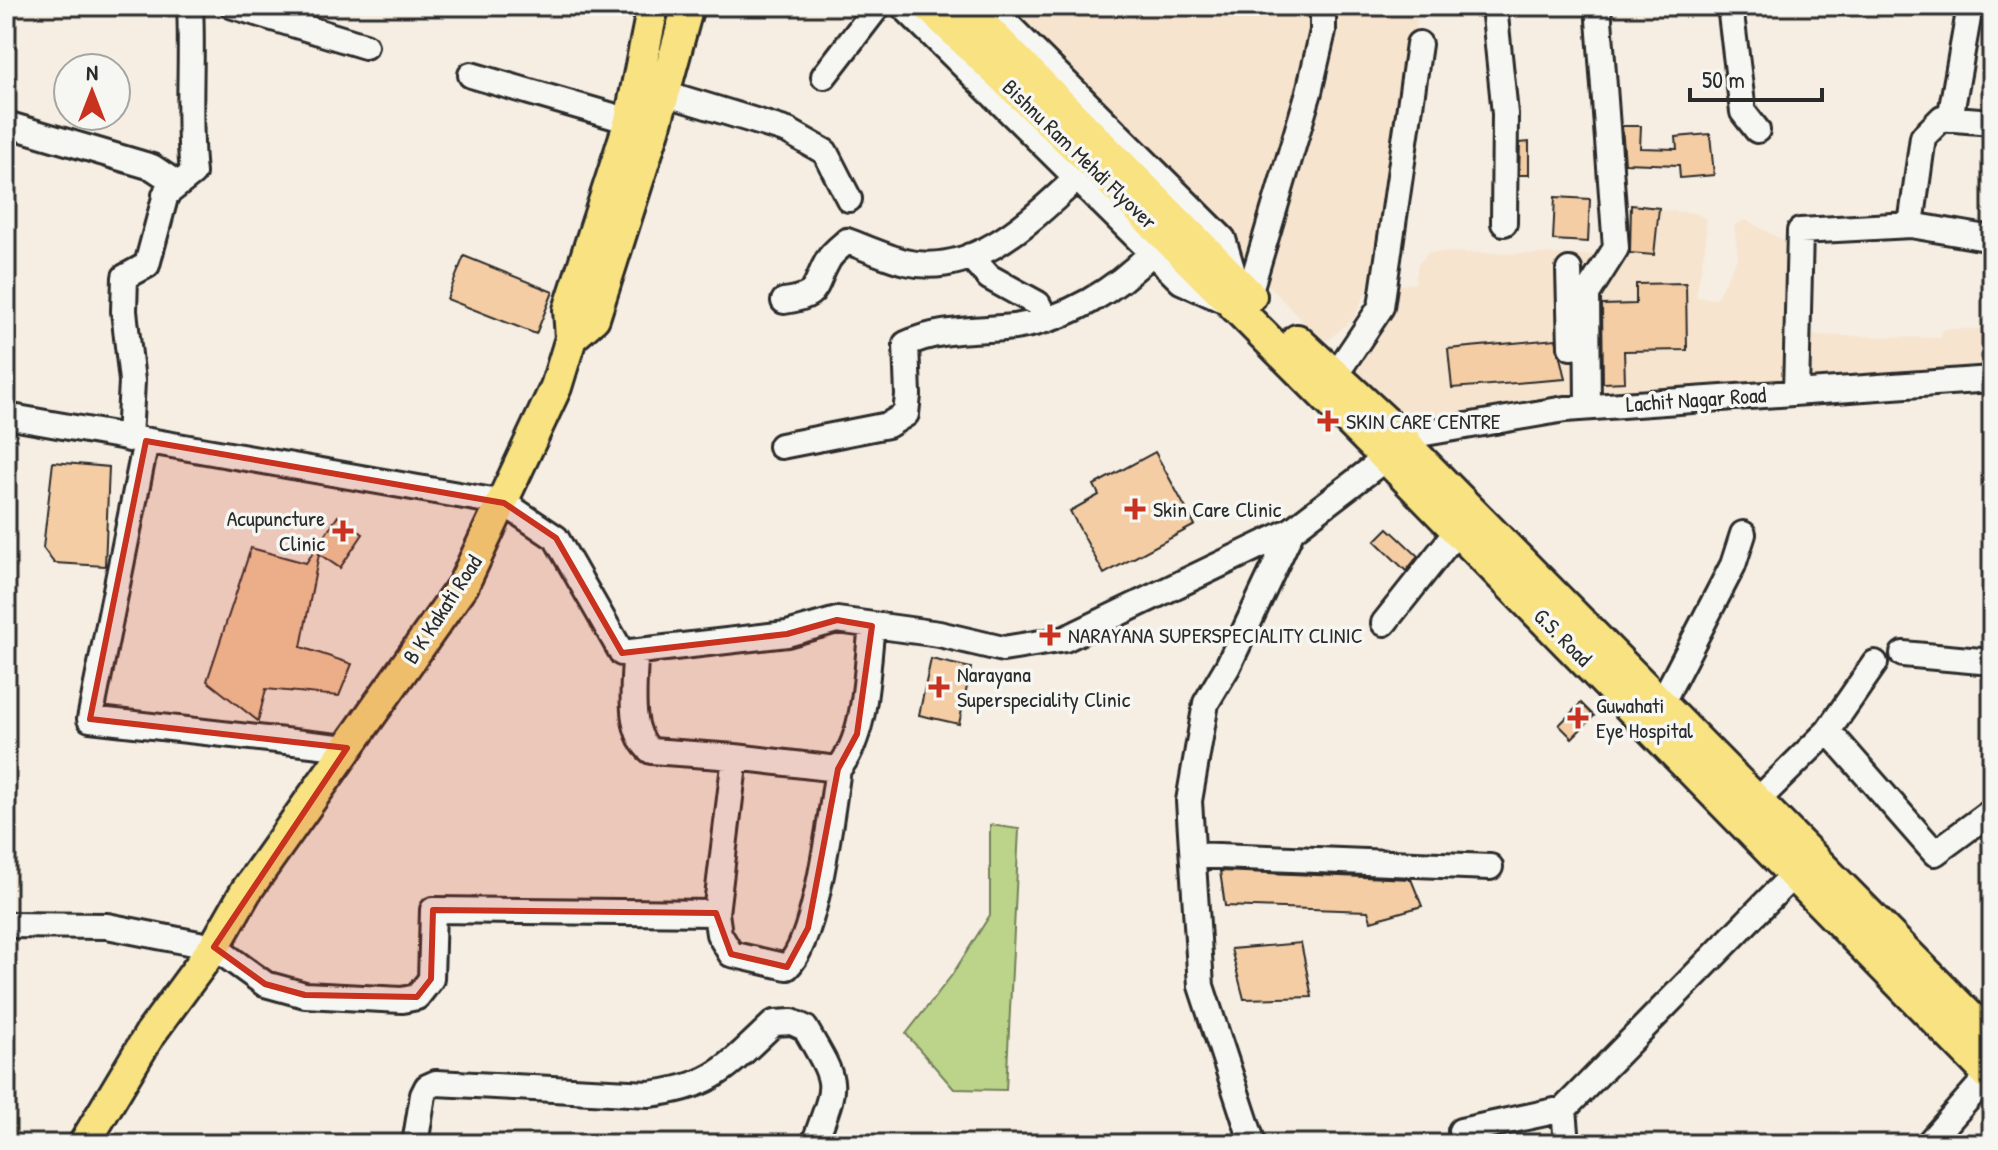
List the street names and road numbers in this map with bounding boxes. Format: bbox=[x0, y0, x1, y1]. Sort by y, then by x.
street label: Bishnu Ram Mehdi Flyover bbox=[996, 72, 1164, 236]
street label: Lachit Nagar Road bbox=[1625, 379, 1768, 419]
street label: B K Kakati Road bbox=[396, 548, 489, 669]
street label: G.S. Road bbox=[1527, 601, 1599, 673]

